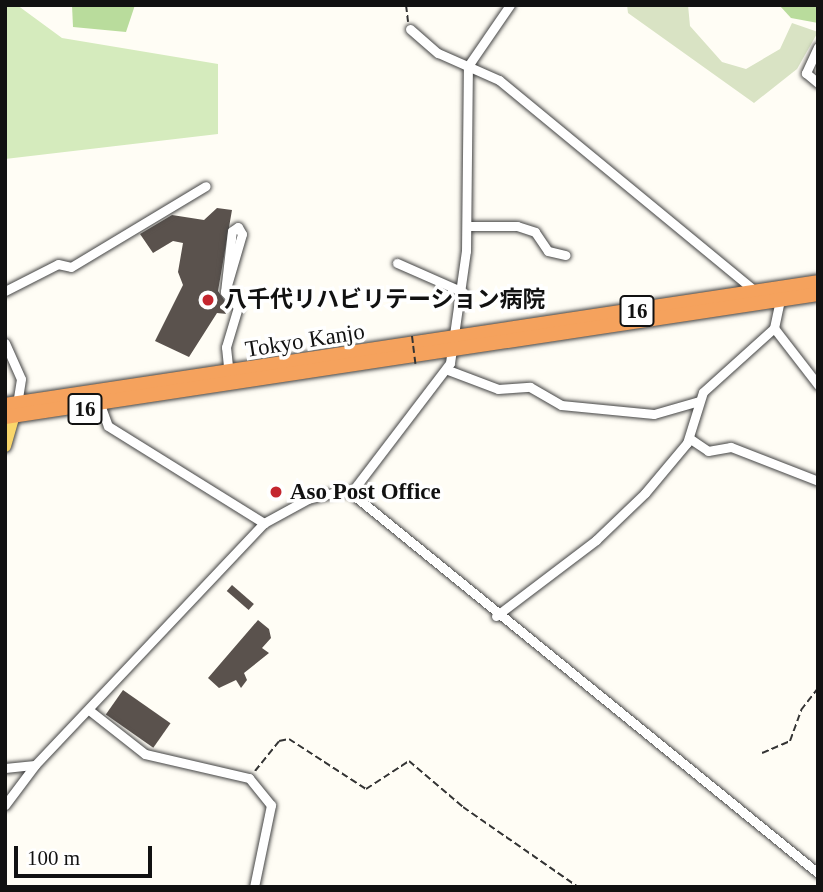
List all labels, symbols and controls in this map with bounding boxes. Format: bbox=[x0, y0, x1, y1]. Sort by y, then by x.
place label: 八千代リハビリテーション病院 bbox=[224, 286, 546, 314]
marker: 八千代リハビリテーション病院 bbox=[198, 290, 218, 310]
road number: 16 bbox=[620, 294, 654, 328]
street label: Tokyo Kanjo bbox=[243, 318, 367, 364]
road number: 16 bbox=[68, 392, 102, 426]
place label: Aso Post Office bbox=[290, 478, 441, 506]
marker: Aso Post Office bbox=[268, 484, 284, 500]
scale bar bbox=[18, 832, 156, 876]
text: 100 m bbox=[27, 846, 80, 870]

